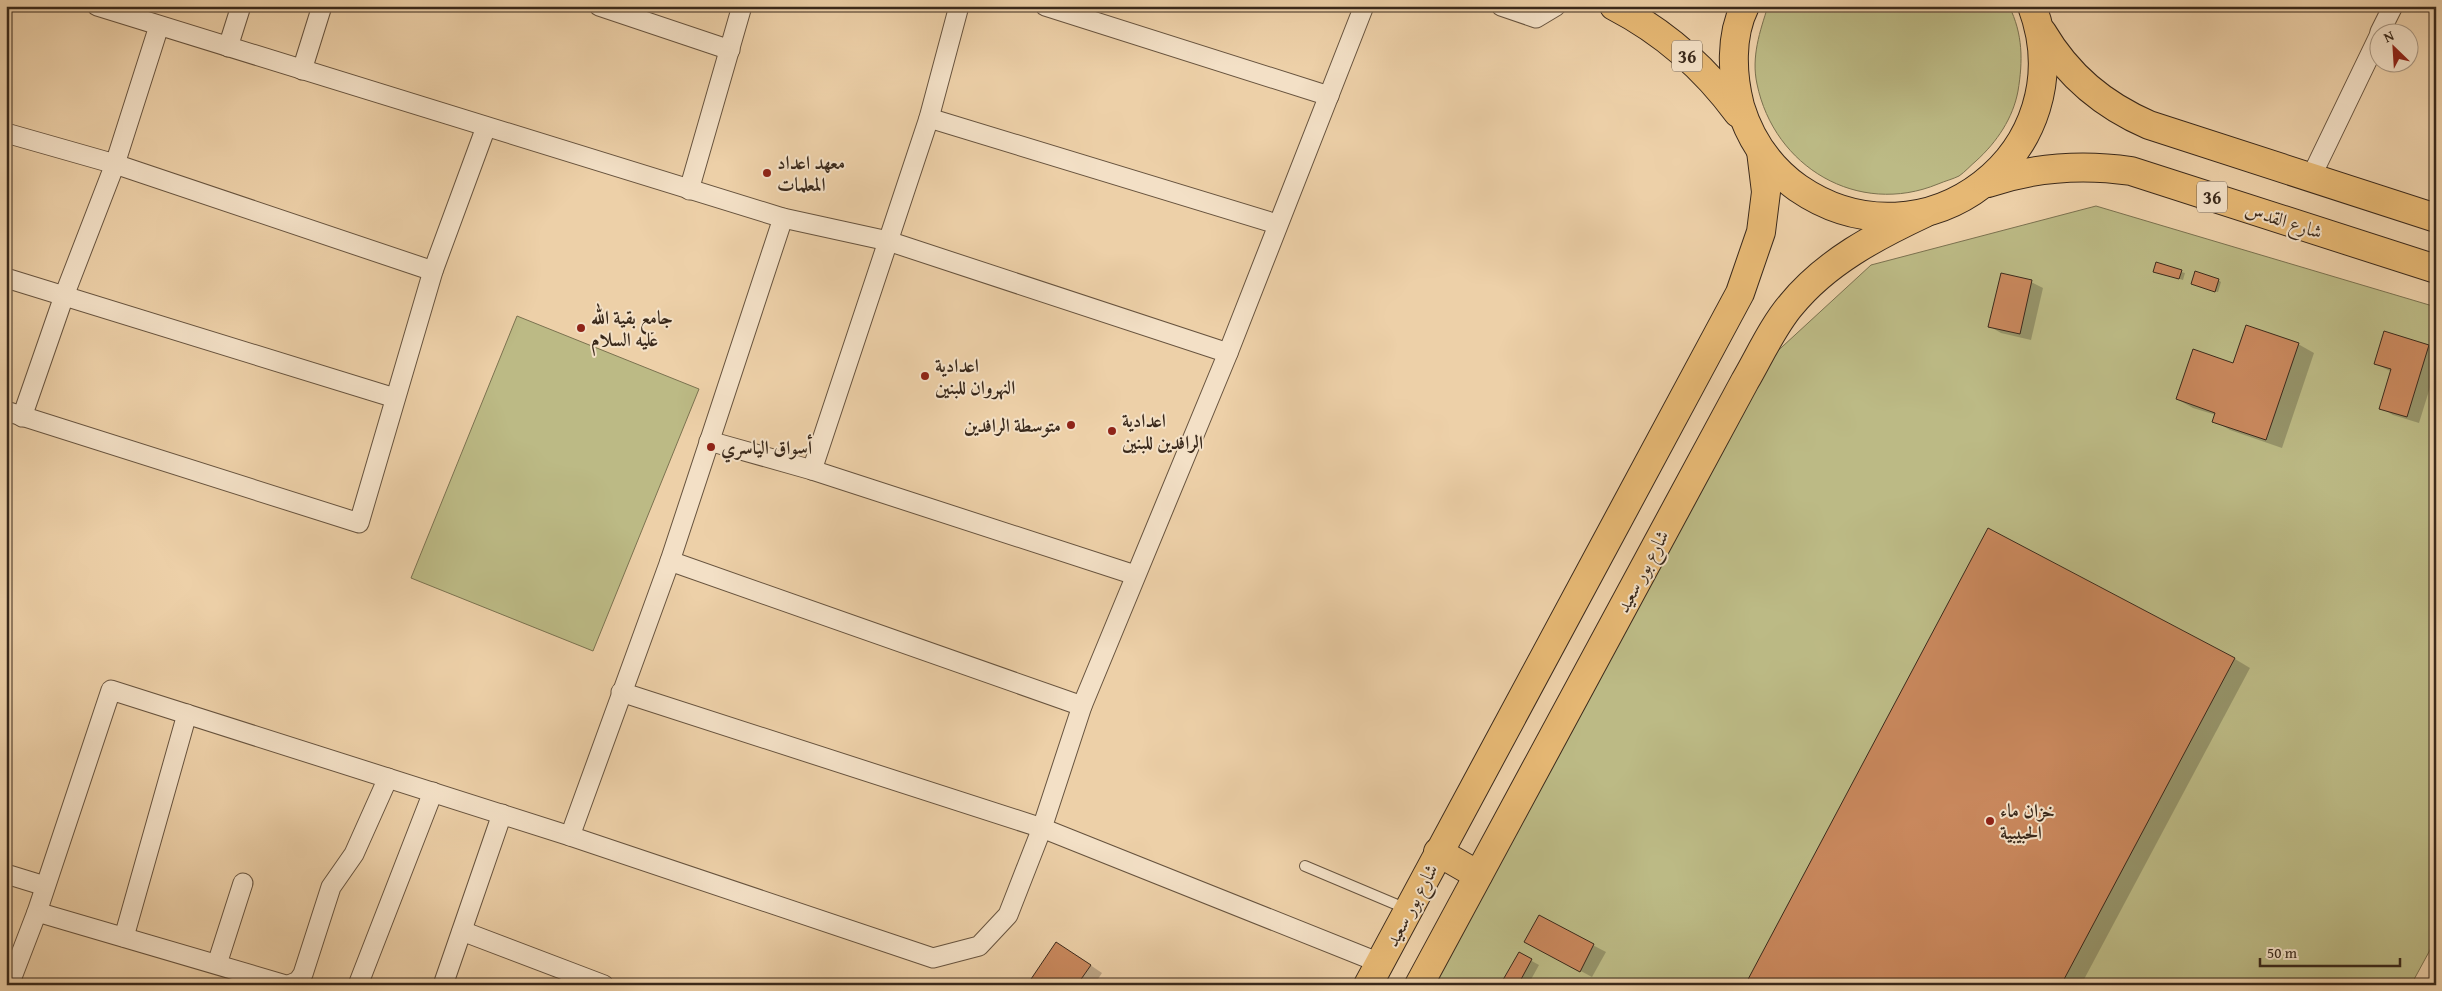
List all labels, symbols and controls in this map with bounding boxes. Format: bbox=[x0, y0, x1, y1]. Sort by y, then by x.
north arrow bbox=[2370, 22, 2420, 72]
text: N bbox=[2380, 25, 2398, 47]
road number: 36 bbox=[1672, 40, 1702, 72]
place label: معهد اعداد المعلمات bbox=[777, 148, 845, 198]
marker: معهد اعداد المعلمات bbox=[761, 167, 773, 179]
road number: 36 bbox=[2197, 182, 2227, 212]
street label: شارع القدس bbox=[2241, 194, 2326, 248]
place label: جامع بقية الله عليه السلام bbox=[591, 302, 673, 357]
marker: جامع بقية الله عليه السلام bbox=[575, 322, 587, 334]
place label: اعدادية النهروان للبنين bbox=[935, 351, 1015, 401]
marker: اعدادية النهروان للبنين bbox=[919, 370, 931, 382]
place label: اعدادية الرافدين للبنين bbox=[1122, 406, 1203, 456]
place label: متوسطة الرافدين bbox=[964, 411, 1061, 439]
marker: متوسطة الرافدين bbox=[1065, 419, 1077, 431]
marker: اعدادية الرافدين للبنين bbox=[1106, 425, 1118, 437]
place label: أسواق الياسري bbox=[721, 433, 813, 463]
marker: أسواق الياسري bbox=[705, 441, 717, 453]
street label: شارع بور سعيد bbox=[1608, 525, 1677, 618]
place label: خزان ماء الحبيبية bbox=[2000, 796, 2055, 846]
marker: خزان ماء الحبيبية bbox=[1984, 815, 1996, 827]
street label: شارع بور سعيد bbox=[1377, 859, 1446, 952]
scale bar bbox=[2260, 936, 2400, 968]
text: 50 m bbox=[2267, 942, 2298, 963]

